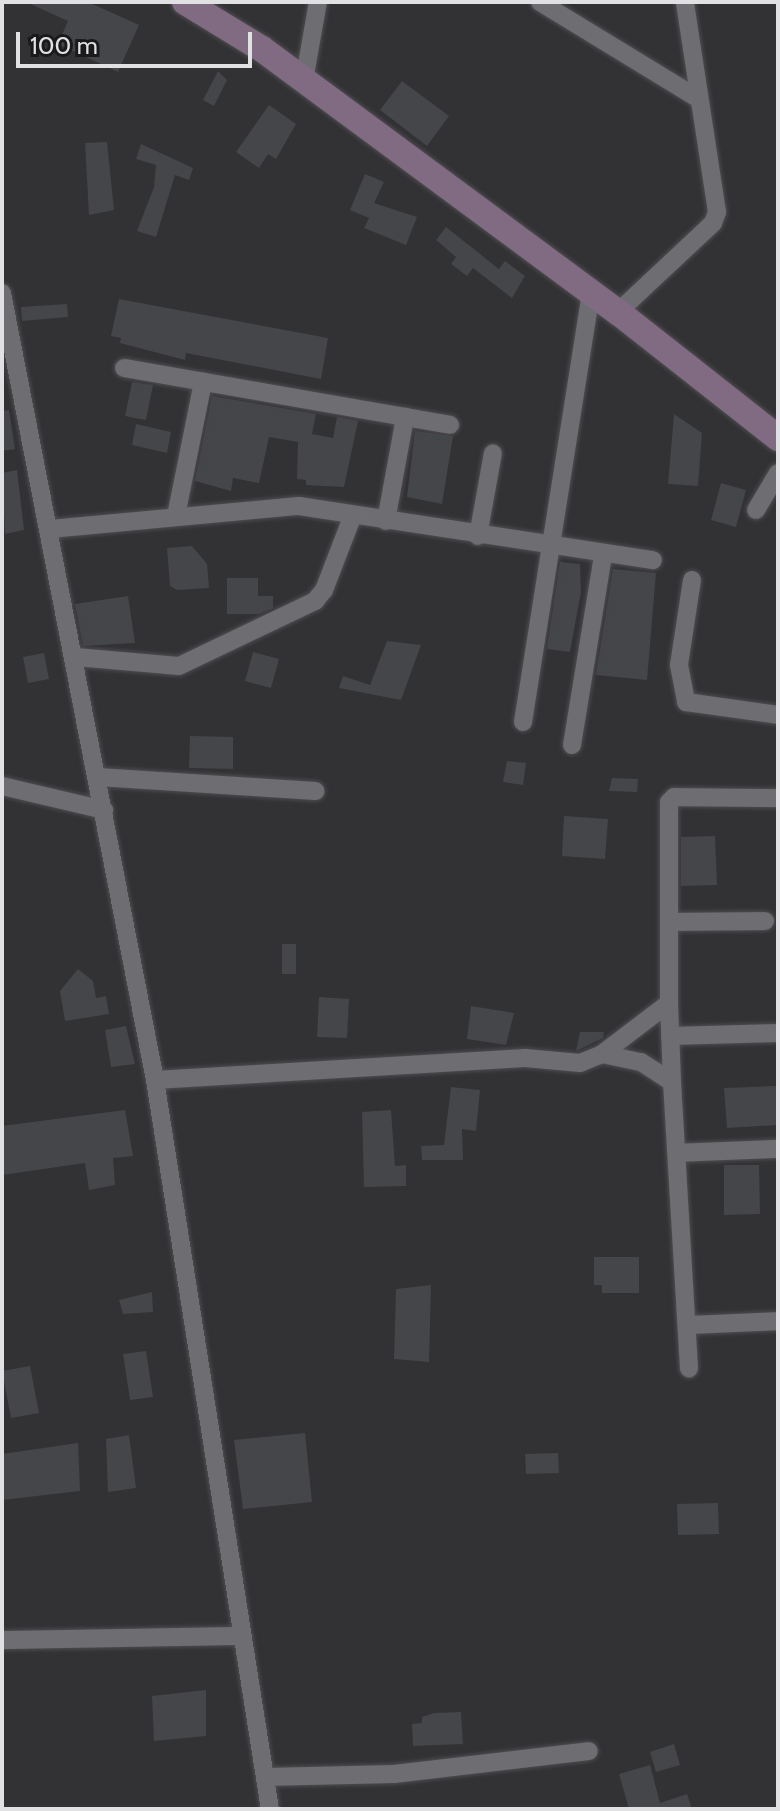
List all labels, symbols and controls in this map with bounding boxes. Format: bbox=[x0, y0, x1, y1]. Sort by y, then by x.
scale bar bbox=[20, 16, 256, 66]
text: 100 m bbox=[30, 31, 98, 60]

